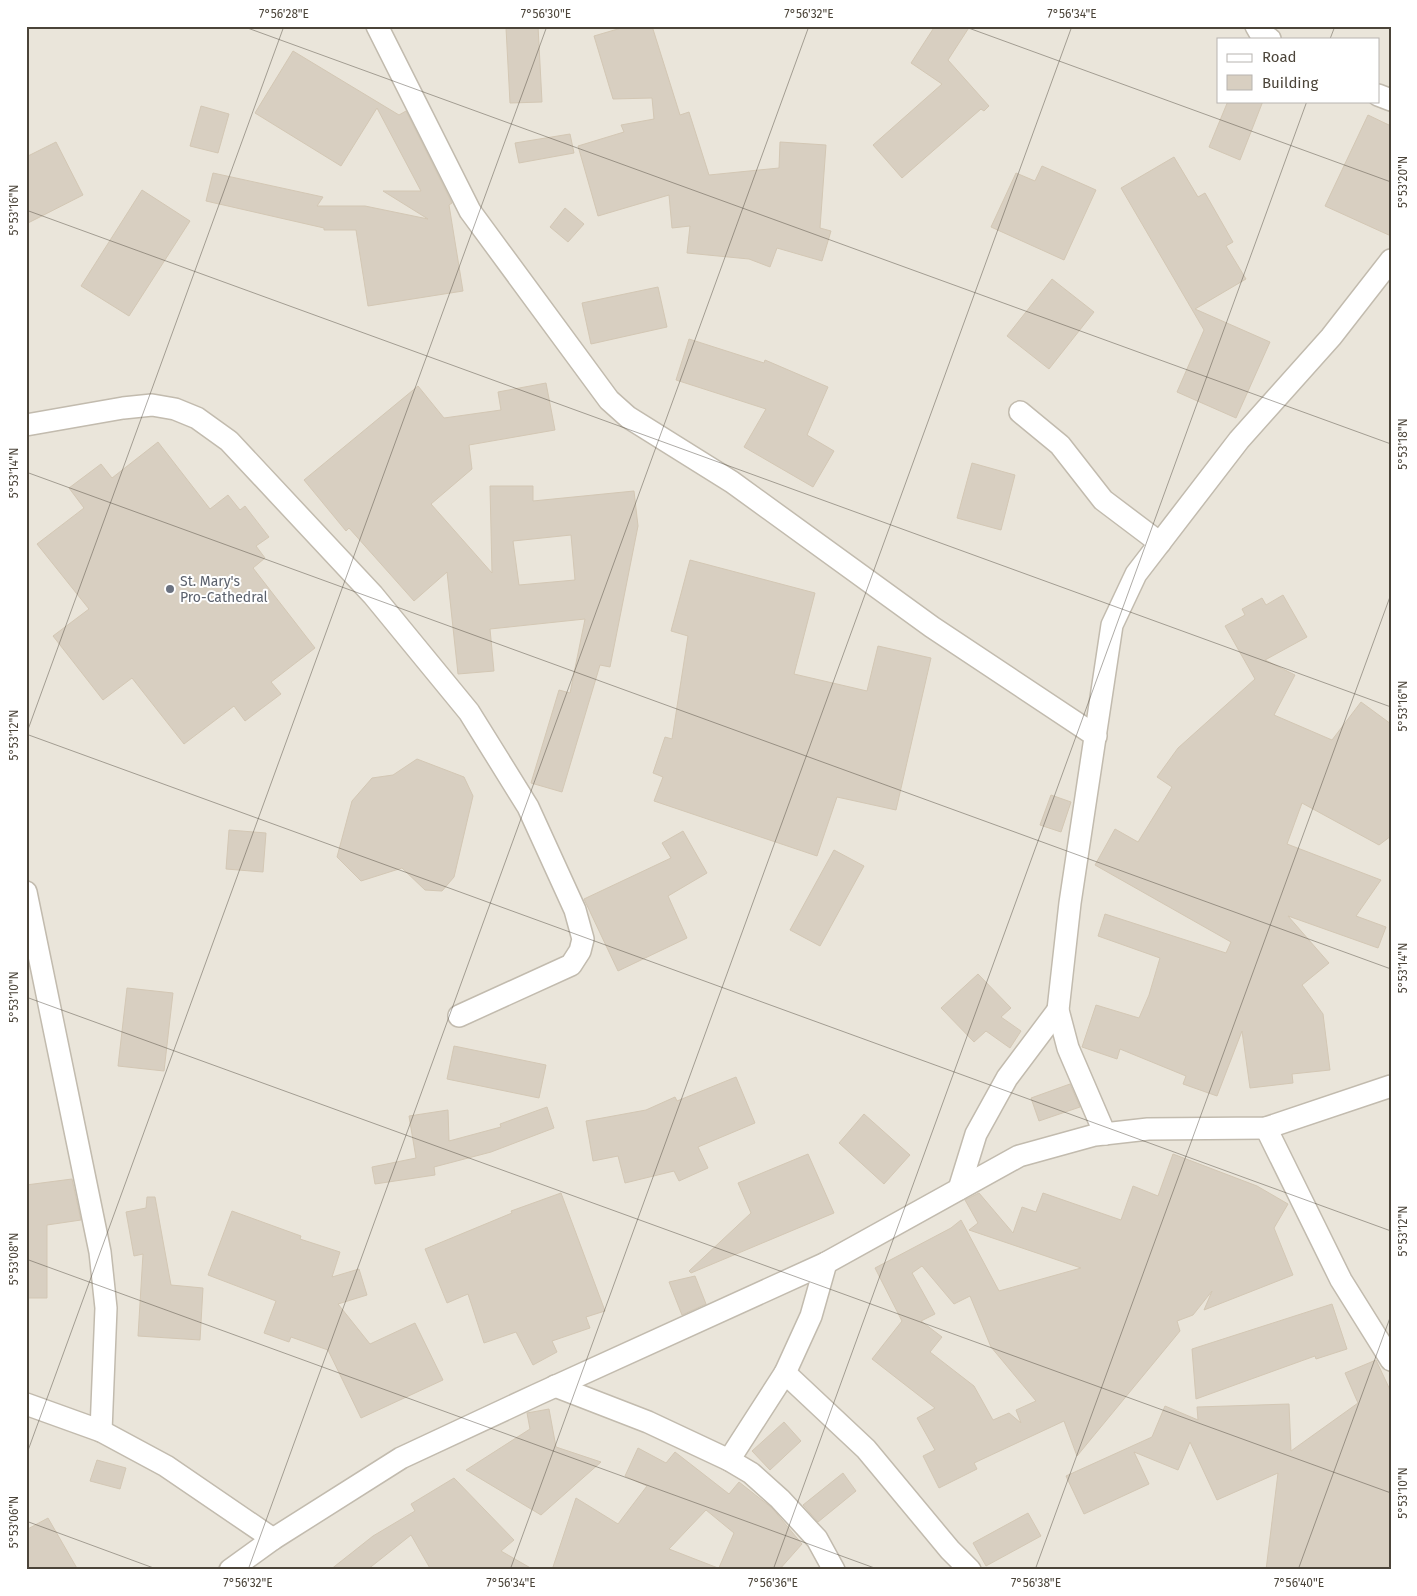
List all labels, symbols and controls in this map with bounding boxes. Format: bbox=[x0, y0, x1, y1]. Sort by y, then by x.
text: 7°56'28"E bbox=[259, 7, 309, 21]
text: 7°56'30"E bbox=[521, 7, 571, 21]
text: 7°56'32"E bbox=[784, 7, 834, 21]
text: 7°56'34"E bbox=[1047, 7, 1097, 21]
legend bbox=[1217, 38, 1380, 102]
text: Road bbox=[1262, 48, 1297, 66]
text: Building bbox=[1262, 74, 1318, 92]
text: 5°53'20"N bbox=[1396, 156, 1410, 208]
text: 5°53'16"N bbox=[7, 184, 21, 236]
text: 5°53'18"N bbox=[1396, 418, 1410, 470]
text: 5°53'14"N bbox=[7, 448, 21, 498]
place label: St. Mary's Pro-Cathedral bbox=[180, 573, 268, 606]
marker: St. Mary's Pro-Cathedral bbox=[164, 583, 176, 595]
text: 5°53'16"N bbox=[1396, 680, 1410, 732]
text: 5°53'12"N bbox=[7, 710, 21, 760]
text: 5°53'14"N bbox=[1396, 943, 1410, 993]
text: 5°53'10"N bbox=[7, 971, 21, 1023]
text: 5°53'12"N bbox=[1396, 1206, 1410, 1256]
text: 5°53'08"N bbox=[7, 1233, 21, 1285]
text: 5°53'10"N bbox=[1396, 1467, 1410, 1519]
text: 5°53'06"N bbox=[7, 1496, 21, 1548]
text: 7°56'32"E bbox=[223, 1576, 273, 1590]
text: 7°56'34"E bbox=[486, 1576, 536, 1590]
text: 7°56'36"E bbox=[748, 1576, 798, 1590]
text: 7°56'38"E bbox=[1011, 1576, 1061, 1590]
text: 7°56'40"E bbox=[1274, 1576, 1324, 1590]

